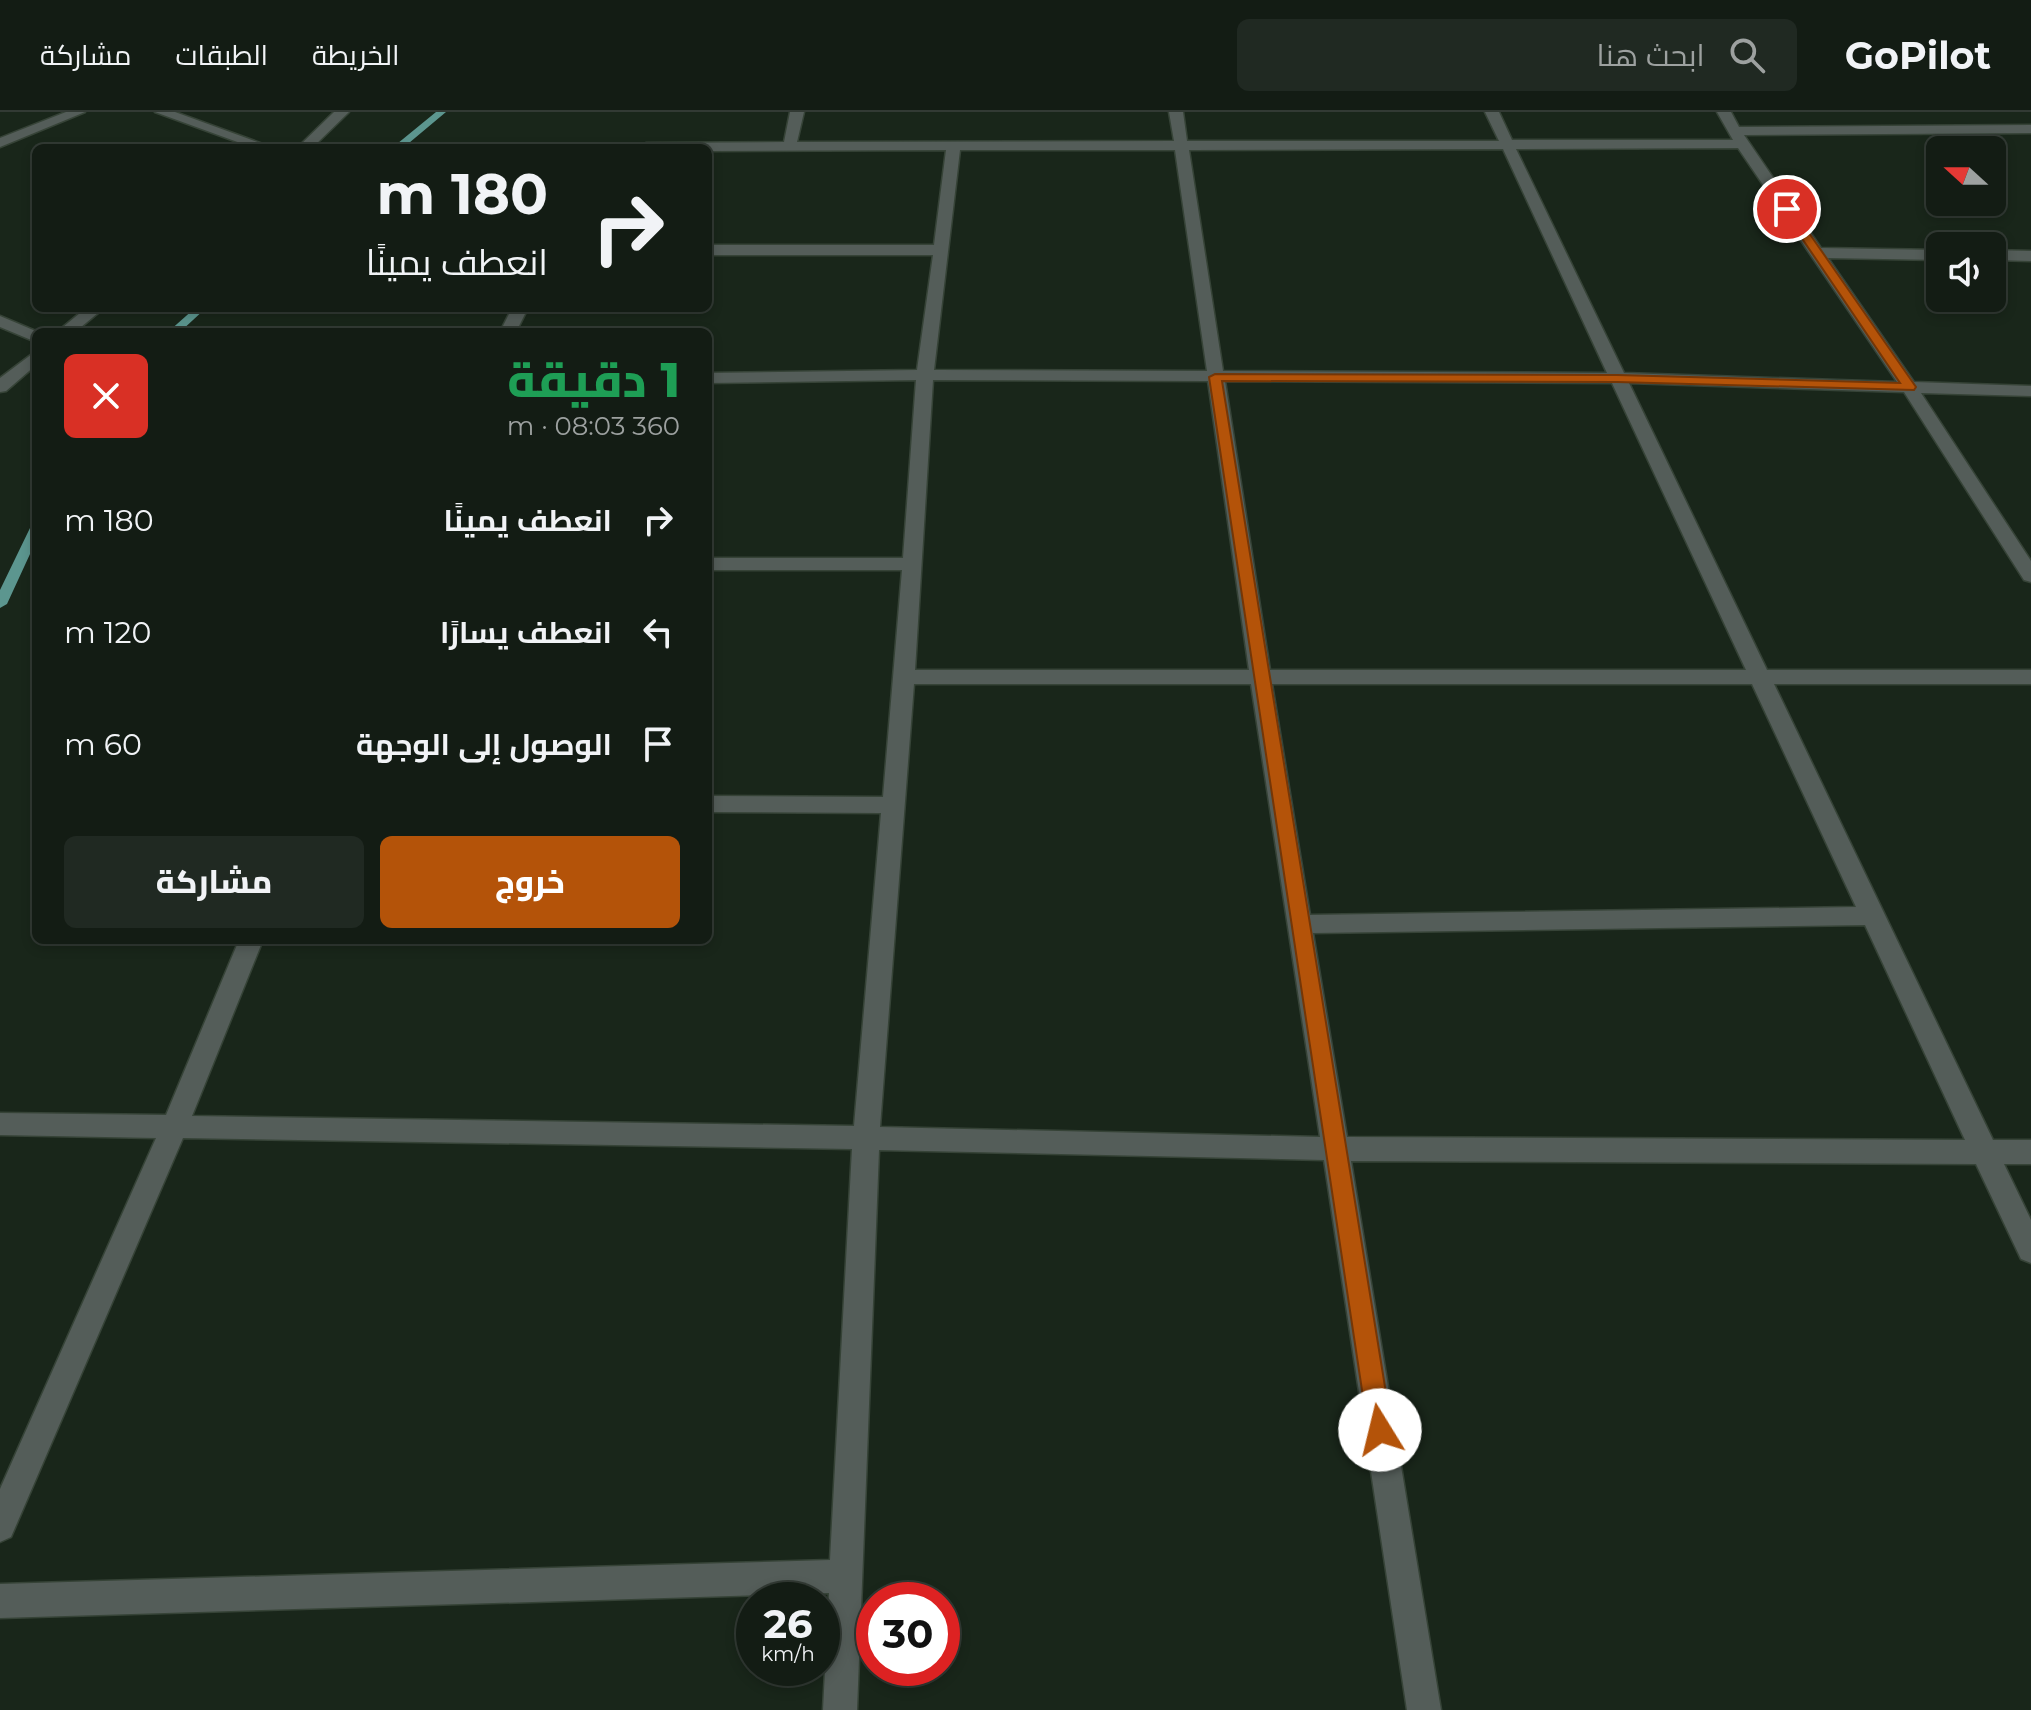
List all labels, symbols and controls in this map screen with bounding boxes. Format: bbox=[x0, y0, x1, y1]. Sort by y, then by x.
search box bbox=[1237, 19, 1797, 91]
text: GoPilot bbox=[1845, 32, 1991, 79]
icon: search bbox=[1725, 33, 1769, 77]
text: ابحث هنا bbox=[1597, 37, 1705, 74]
text: مشاركة bbox=[40, 38, 131, 72]
text: الطبقات bbox=[175, 38, 268, 72]
text: الخريطة bbox=[312, 38, 399, 72]
north arrow bbox=[1926, 136, 2006, 216]
map controls bbox=[1926, 136, 2006, 312]
text: 180 m bbox=[376, 160, 548, 228]
pin bbox=[1753, 175, 1821, 243]
icon: right bbox=[576, 176, 680, 280]
icon: arrive bbox=[1765, 187, 1809, 231]
button: sound bbox=[1926, 232, 2006, 312]
text: انعطف يمينًا bbox=[366, 240, 548, 284]
text: 1 دقيقة bbox=[507, 351, 680, 409]
button: close bbox=[64, 354, 148, 438]
text: 360 m · 08:03 bbox=[507, 410, 680, 442]
icon: right bbox=[636, 498, 680, 542]
text: 180 m bbox=[64, 502, 154, 539]
text: انعطف يمينًا bbox=[444, 502, 612, 539]
icon: left bbox=[636, 610, 680, 654]
text: 120 m bbox=[64, 614, 151, 651]
text: انعطف يسارًا bbox=[440, 614, 612, 651]
icon: arrive bbox=[636, 722, 680, 766]
text: 60 m bbox=[64, 726, 142, 763]
text: الوصول إلى الوجهة bbox=[356, 726, 612, 763]
button: مشاركة bbox=[64, 836, 364, 928]
button: خروج bbox=[380, 836, 680, 928]
position arrow bbox=[1338, 1388, 1422, 1472]
speed limit sign: 30 bbox=[856, 1582, 960, 1686]
text: 26 bbox=[763, 1599, 813, 1648]
text: km/h bbox=[761, 1642, 815, 1666]

